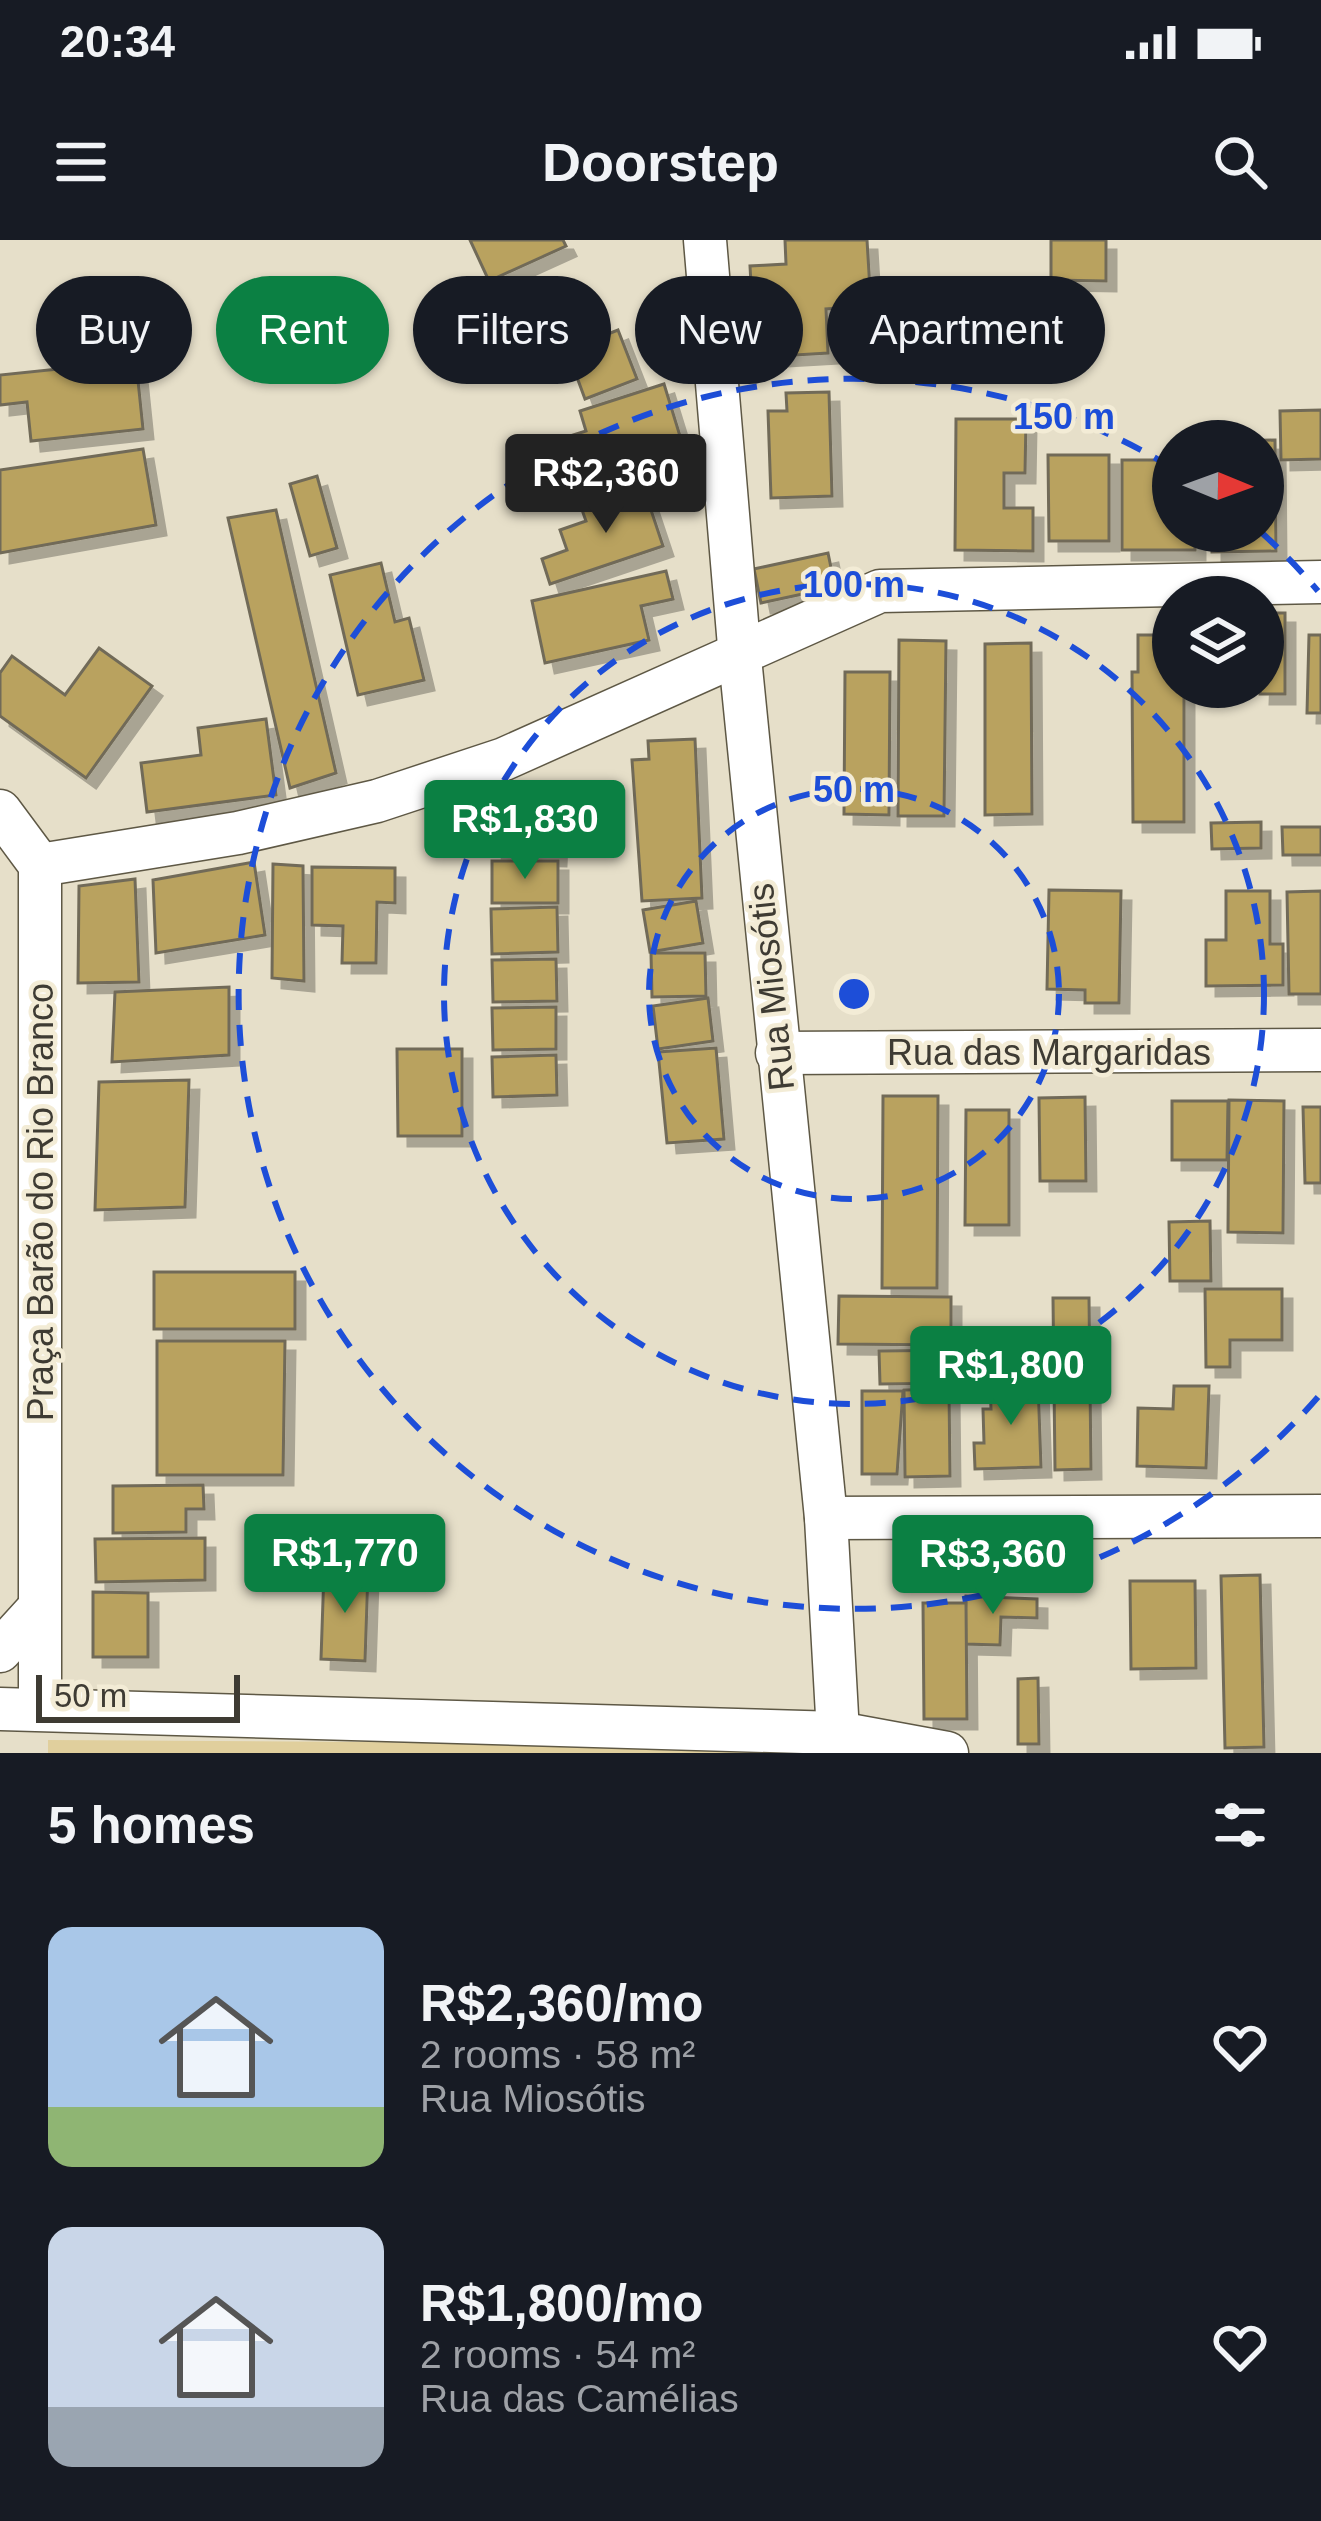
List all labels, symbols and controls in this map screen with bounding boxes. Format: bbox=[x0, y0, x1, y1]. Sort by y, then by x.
text: 20:34 bbox=[60, 16, 175, 67]
icon: menu bbox=[48, 129, 114, 195]
icon: search bbox=[1207, 129, 1273, 195]
text: Doorstep bbox=[542, 132, 779, 192]
chip: Buy bbox=[36, 276, 192, 384]
chip: Rent bbox=[216, 276, 389, 384]
chip: Filters bbox=[413, 276, 611, 384]
chip: New bbox=[635, 276, 803, 384]
chip: Apartment bbox=[827, 276, 1105, 384]
text: 150 m bbox=[1013, 396, 1115, 437]
north arrow bbox=[1152, 420, 1284, 552]
map controls bbox=[1152, 420, 1284, 708]
pin: R$2,360 bbox=[495, 434, 717, 536]
text: R$2,360 bbox=[532, 451, 680, 494]
text: 100 m bbox=[803, 564, 905, 605]
button: layers bbox=[1152, 576, 1284, 708]
text: 50 m bbox=[813, 769, 895, 810]
pin: R$1,830 bbox=[414, 780, 636, 882]
text: R$1,830 bbox=[451, 797, 599, 840]
street label: Rua Miosótis bbox=[740, 881, 802, 1093]
centre of rings bbox=[833, 973, 875, 1015]
street label: Praça Barão do Rio Branco bbox=[20, 983, 61, 1421]
street label: Rua das Margaridas bbox=[887, 1032, 1211, 1073]
pin: R$1,800 bbox=[900, 1326, 1122, 1428]
text: R$1,800 bbox=[937, 1343, 1085, 1386]
pin: R$1,770 bbox=[234, 1514, 456, 1616]
pin: R$3,360 bbox=[882, 1515, 1104, 1617]
text: R$1,770 bbox=[271, 1531, 419, 1574]
text: R$3,360 bbox=[919, 1532, 1067, 1575]
scale bar bbox=[36, 1669, 240, 1722]
text: 50 m bbox=[54, 1677, 127, 1714]
icon: filters bbox=[1207, 1792, 1273, 1858]
text: 5 homes bbox=[48, 1797, 255, 1854]
icon: home bbox=[144, 1975, 288, 2119]
text: R$2,360/mo bbox=[420, 1975, 704, 2032]
icon: heart bbox=[1207, 2014, 1273, 2080]
text: 2 rooms · 58 m² bbox=[420, 2033, 695, 2076]
text: Rua Miosótis bbox=[420, 2077, 645, 2120]
icon: home bbox=[144, 2275, 288, 2419]
text: R$1,800/mo bbox=[420, 2275, 704, 2332]
icon: heart bbox=[1207, 2314, 1273, 2380]
text: 2 rooms · 54 m² bbox=[420, 2333, 695, 2376]
text: Rua das Camélias bbox=[420, 2377, 739, 2420]

